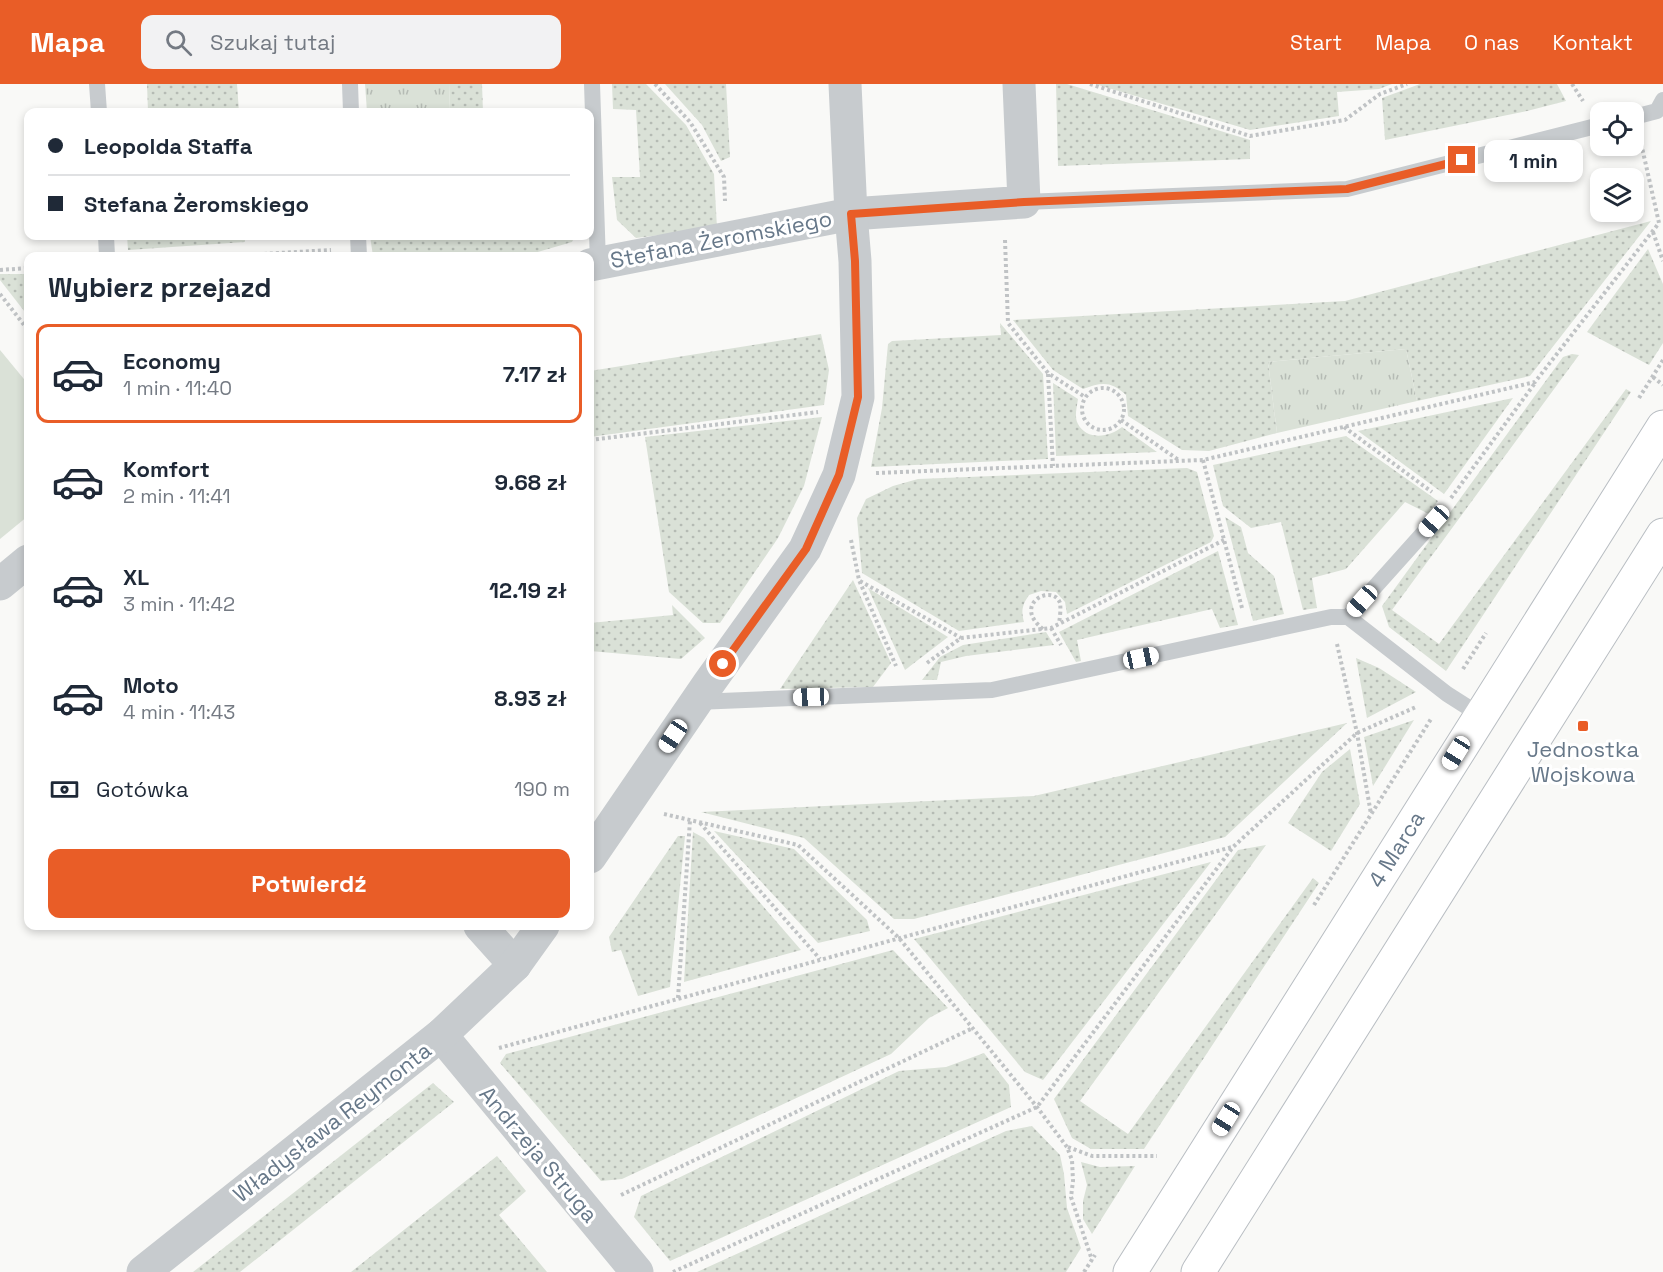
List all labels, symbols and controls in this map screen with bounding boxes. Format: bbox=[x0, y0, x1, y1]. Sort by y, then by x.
search box bbox=[141, 15, 561, 69]
text: Mapa bbox=[30, 24, 105, 60]
icon: search bbox=[162, 26, 195, 59]
text: Szukaj tutaj bbox=[210, 28, 335, 56]
text: Start bbox=[1290, 29, 1342, 56]
text: Mapa bbox=[1375, 29, 1431, 56]
text: O nas bbox=[1464, 29, 1519, 56]
text: Kontakt bbox=[1552, 29, 1633, 56]
map controls bbox=[1590, 102, 1644, 222]
button: locate bbox=[1590, 102, 1644, 156]
text: Leopolda Staffa bbox=[84, 132, 252, 160]
callout: 1 min bbox=[1483, 139, 1582, 181]
route end bbox=[1448, 146, 1475, 173]
text: 1 min bbox=[1509, 148, 1558, 174]
button: layers bbox=[1590, 168, 1644, 222]
text: Stefana Żeromskiego bbox=[84, 190, 309, 218]
street label: Stefana Żeromskiego bbox=[608, 204, 834, 274]
text: Wybierz przejazd bbox=[48, 270, 272, 305]
icon: car bbox=[51, 347, 105, 401]
text: Economy bbox=[123, 347, 221, 375]
text: 7.17 zł bbox=[503, 360, 567, 388]
text: 1 min · 11:40 bbox=[123, 375, 232, 401]
icon: car bbox=[51, 455, 105, 509]
text: Komfort bbox=[123, 455, 210, 483]
text: 9.68 zł bbox=[495, 468, 567, 496]
text: 2 min · 11:41 bbox=[123, 483, 231, 509]
car bbox=[1415, 502, 1453, 540]
icon: car bbox=[51, 563, 105, 617]
text: XL bbox=[123, 563, 149, 591]
text: 12.19 zł bbox=[489, 576, 567, 604]
car bbox=[1343, 582, 1381, 620]
text: 3 min · 11:42 bbox=[123, 591, 235, 617]
car bbox=[1122, 645, 1160, 671]
route start bbox=[709, 650, 736, 677]
icon: car bbox=[51, 671, 105, 725]
text: Moto bbox=[123, 671, 179, 699]
text: 8.93 zł bbox=[494, 684, 567, 712]
car bbox=[793, 687, 829, 707]
text: 4 min · 11:43 bbox=[123, 699, 235, 725]
car bbox=[655, 716, 691, 756]
marker: Jednostka Wojskowa bbox=[1576, 719, 1590, 733]
car bbox=[1439, 733, 1473, 773]
place label: Jednostka Wojskowa bbox=[1527, 735, 1640, 788]
icon: cash bbox=[48, 773, 81, 806]
text: Gotówka bbox=[96, 775, 189, 803]
text: 190 m bbox=[514, 776, 570, 802]
street label: 4 Marca bbox=[1362, 805, 1431, 892]
button: Potwierdź bbox=[48, 849, 570, 918]
street label: Władysława Reymonta bbox=[227, 1036, 437, 1208]
street label: Andrzeja Struga bbox=[474, 1080, 604, 1228]
car bbox=[1209, 1099, 1243, 1139]

